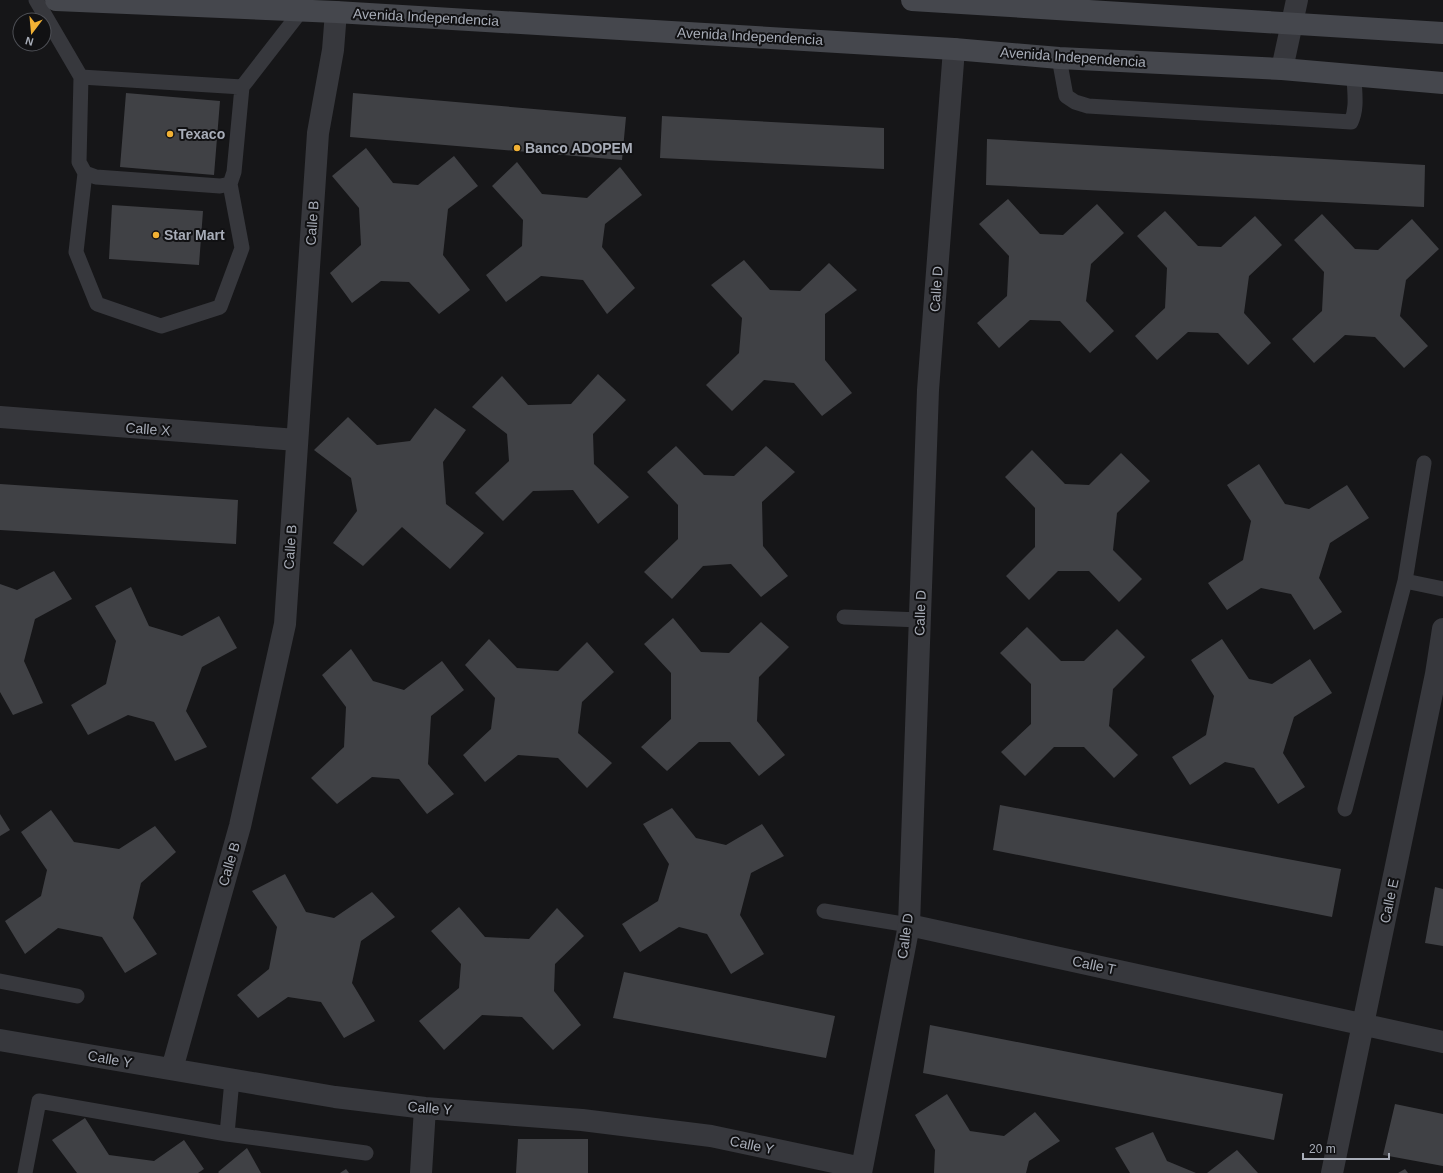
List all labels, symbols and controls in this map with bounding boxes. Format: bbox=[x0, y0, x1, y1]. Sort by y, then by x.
street label: Avenida Independencia bbox=[353, 5, 500, 29]
north arrow bbox=[12, 12, 52, 52]
street label: Avenida Independencia bbox=[677, 24, 824, 48]
text: N bbox=[24, 35, 35, 48]
street label: Avenida Independencia bbox=[1000, 44, 1147, 70]
place label: Texaco bbox=[178, 126, 225, 142]
marker: Texaco bbox=[165, 129, 175, 139]
place label: Banco ADOPEM bbox=[525, 140, 633, 156]
marker: Banco ADOPEM bbox=[512, 143, 522, 153]
street label: Calle B bbox=[302, 200, 322, 246]
place label: Star Mart bbox=[164, 227, 225, 243]
marker: Star Mart bbox=[151, 230, 161, 240]
street label: Calle D bbox=[926, 266, 946, 312]
street label: Calle X bbox=[125, 419, 172, 439]
street label: Calle B bbox=[280, 524, 300, 570]
street label: Calle D bbox=[911, 590, 929, 636]
street label: Calle B bbox=[215, 840, 243, 888]
street label: Calle E bbox=[1376, 877, 1402, 925]
street label: Calle D bbox=[894, 912, 916, 960]
street label: Calle T bbox=[1071, 953, 1118, 978]
street label: Calle Y bbox=[87, 1047, 134, 1071]
street label: Calle Y bbox=[407, 1098, 454, 1118]
street label: Calle Y bbox=[728, 1133, 776, 1158]
scale bar bbox=[1303, 1135, 1389, 1161]
text: 20 m bbox=[1309, 1142, 1336, 1156]

